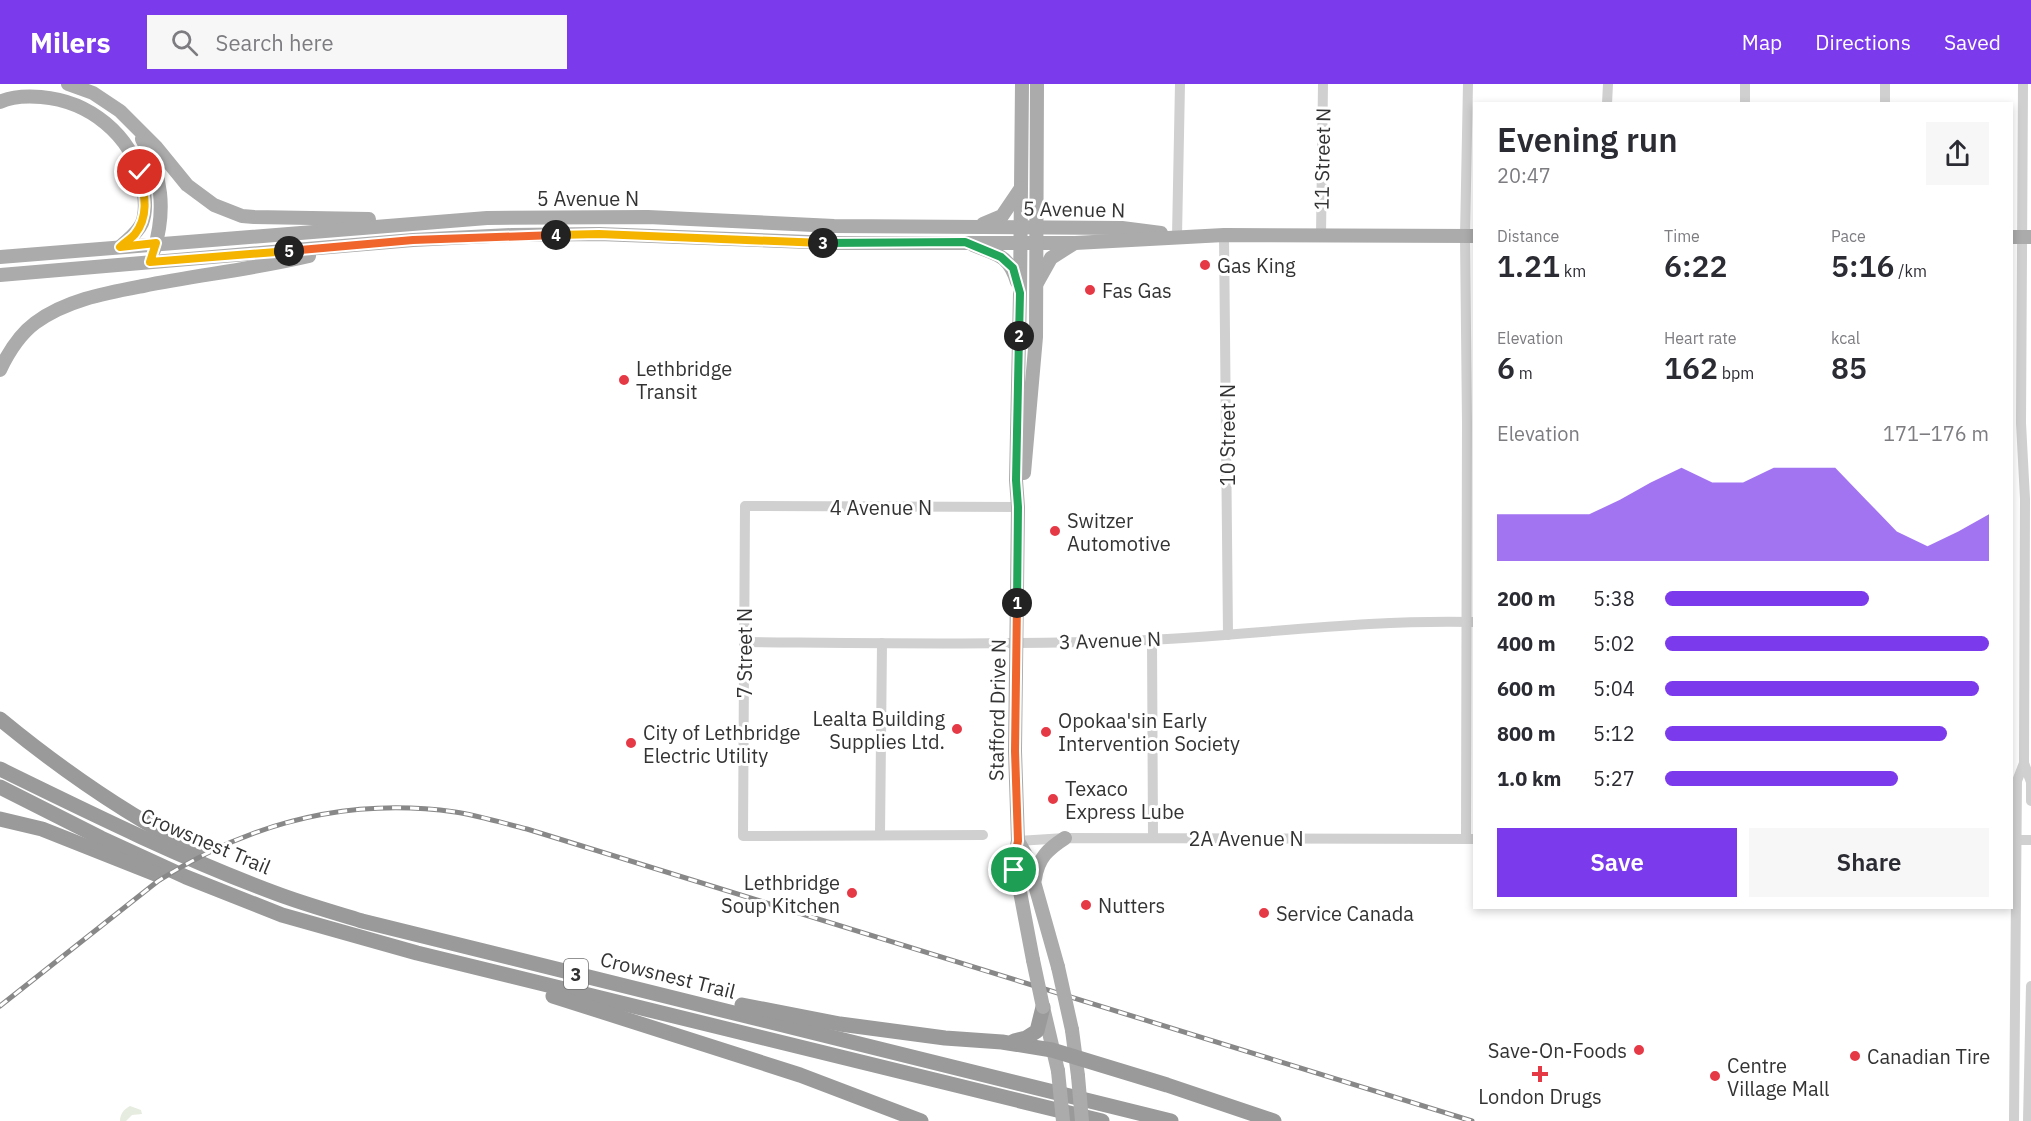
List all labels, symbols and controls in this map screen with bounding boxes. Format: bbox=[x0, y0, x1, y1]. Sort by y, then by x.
search box bbox=[147, 15, 567, 69]
text: Milers bbox=[30, 24, 111, 61]
icon: search bbox=[168, 26, 201, 59]
text: Search here bbox=[216, 28, 334, 57]
text: Map bbox=[1742, 28, 1782, 56]
text: Directions bbox=[1815, 28, 1911, 56]
text: Saved bbox=[1944, 28, 2001, 56]
street label: 11 Street N bbox=[1308, 108, 1336, 210]
text: Evening run bbox=[1497, 118, 1678, 161]
button: share bbox=[1926, 122, 1989, 185]
pin bbox=[114, 146, 165, 197]
icon: check bbox=[123, 155, 156, 188]
text: 20:47 bbox=[1497, 162, 1551, 189]
street label: 5 Avenue N bbox=[537, 185, 639, 212]
street label: 5 Avenue N bbox=[1023, 195, 1125, 223]
pin: 4 bbox=[541, 220, 571, 250]
text: 4 bbox=[551, 225, 561, 245]
text: Distance bbox=[1497, 226, 1559, 246]
text: Time bbox=[1664, 226, 1700, 246]
text: Pace bbox=[1831, 226, 1866, 246]
pin: 3 bbox=[808, 228, 838, 258]
text: 3 bbox=[818, 233, 828, 253]
pin: 5 bbox=[274, 236, 304, 266]
text: 5 bbox=[284, 241, 294, 261]
text: 1.21 bbox=[1497, 246, 1560, 285]
text: 6:22 bbox=[1664, 246, 1728, 285]
text: 5:16 bbox=[1831, 246, 1895, 285]
place label: Gas King bbox=[1217, 252, 1296, 279]
marker: Gas King bbox=[1198, 258, 1212, 272]
text: km bbox=[1560, 261, 1586, 281]
text: /km bbox=[1895, 261, 1927, 281]
place label: Fas Gas bbox=[1102, 277, 1172, 304]
marker: Fas Gas bbox=[1083, 283, 1097, 297]
pin: 2 bbox=[1004, 321, 1034, 351]
text: 2 bbox=[1014, 326, 1024, 346]
text: Elevation bbox=[1497, 328, 1563, 348]
text: Heart rate bbox=[1664, 328, 1737, 348]
text: kcal bbox=[1831, 328, 1860, 348]
text: 6 bbox=[1497, 348, 1515, 387]
text: 162 bbox=[1664, 348, 1718, 387]
text: 85 bbox=[1831, 348, 1867, 387]
place label: Lethbridge Transit bbox=[636, 355, 732, 405]
text: m bbox=[1515, 363, 1533, 383]
text: bpm bbox=[1718, 363, 1754, 383]
marker: Lethbridge Transit bbox=[617, 373, 631, 387]
street label: 10 Street N bbox=[1214, 384, 1241, 486]
text: Elevation bbox=[1497, 420, 1580, 447]
text: 171–176 m bbox=[1883, 420, 1989, 447]
street label: 4 Avenue N bbox=[830, 494, 932, 521]
place label: Switzer Automotive bbox=[1067, 507, 1171, 557]
marker: Switzer Automotive bbox=[1048, 524, 1062, 538]
text: 200 m bbox=[1497, 585, 1556, 612]
text: 5:38 bbox=[1593, 585, 1635, 612]
pin: 1 bbox=[1002, 588, 1032, 618]
text: 1 bbox=[1012, 593, 1022, 613]
street label: 7 Street N bbox=[731, 608, 758, 698]
street label: 3 Avenue N bbox=[1058, 625, 1162, 655]
text: 400 m bbox=[1497, 630, 1556, 657]
text: 5:02 bbox=[1593, 630, 1635, 657]
street label: Stafford Drive N bbox=[982, 639, 1012, 781]
text: 600 m bbox=[1497, 675, 1556, 702]
text: 5:04 bbox=[1593, 675, 1635, 702]
place label: Lealta Building Supplies Ltd. bbox=[812, 705, 945, 755]
place label: Opokaa'sin Early Intervention Society bbox=[1058, 707, 1240, 757]
place label: City of Lethbridge Electric Utility bbox=[643, 719, 801, 769]
text: 800 m bbox=[1497, 720, 1556, 747]
text: 5:12 bbox=[1593, 720, 1635, 747]
marker: Lealta Building Supplies Ltd. bbox=[950, 722, 964, 736]
marker: Opokaa'sin Early Intervention Society bbox=[1039, 725, 1053, 739]
marker: City of Lethbridge Electric Utility bbox=[624, 736, 638, 750]
text: 1.0 km bbox=[1497, 765, 1561, 792]
text: 5:27 bbox=[1593, 765, 1635, 792]
place label: Texaco Express Lube bbox=[1065, 775, 1184, 825]
marker: Texaco Express Lube bbox=[1046, 792, 1060, 806]
street label: Crowsnest Trail bbox=[137, 802, 275, 880]
street label: 2A Avenue N bbox=[1188, 825, 1304, 852]
button: Save bbox=[1497, 828, 1737, 897]
button: Share bbox=[1749, 828, 1989, 897]
pin bbox=[988, 844, 1039, 895]
icon: arrive bbox=[997, 853, 1030, 886]
place label: Lethbridge Soup Kitchen bbox=[721, 869, 840, 919]
marker: Lethbridge Soup Kitchen bbox=[845, 886, 859, 900]
place label: Nutters bbox=[1098, 892, 1165, 919]
marker: Nutters bbox=[1079, 898, 1093, 912]
place label: Service Canada bbox=[1276, 900, 1414, 927]
marker: Service Canada bbox=[1257, 906, 1271, 920]
street label: Crowsnest Trail bbox=[598, 945, 738, 1005]
road number: 3 bbox=[564, 959, 588, 989]
place label: Save-On-Foods bbox=[1488, 1037, 1627, 1064]
marker: Save-On-Foods bbox=[1632, 1043, 1646, 1057]
place label: Canadian Tire bbox=[1867, 1043, 1990, 1070]
marker: Canadian Tire bbox=[1848, 1049, 1862, 1063]
place label: Centre Village Mall bbox=[1727, 1052, 1829, 1102]
marker: London Drugs bbox=[1533, 1067, 1547, 1081]
marker: Centre Village Mall bbox=[1708, 1069, 1722, 1083]
place label: London Drugs bbox=[1478, 1083, 1602, 1110]

